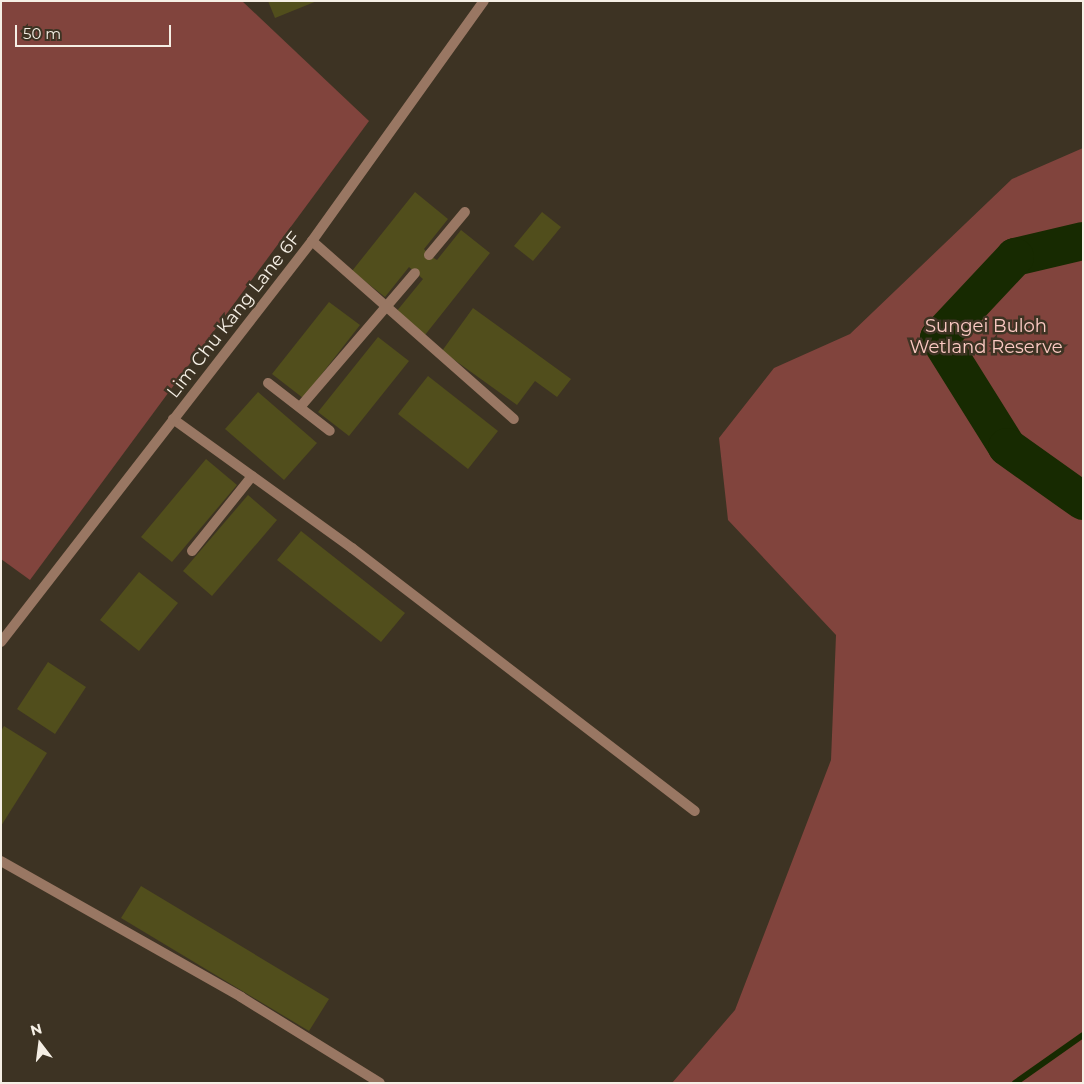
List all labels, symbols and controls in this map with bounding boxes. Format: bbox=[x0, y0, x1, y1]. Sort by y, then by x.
scale bar bbox=[18, 15, 174, 47]
text: 50 m bbox=[23, 24, 61, 43]
street label: Lim Chu Kang Lane 6F bbox=[162, 228, 306, 402]
park label: Sungei Buloh Wetland Reserve bbox=[909, 316, 1063, 358]
north arrow bbox=[15, 1019, 65, 1069]
text: N bbox=[28, 1019, 44, 1040]

